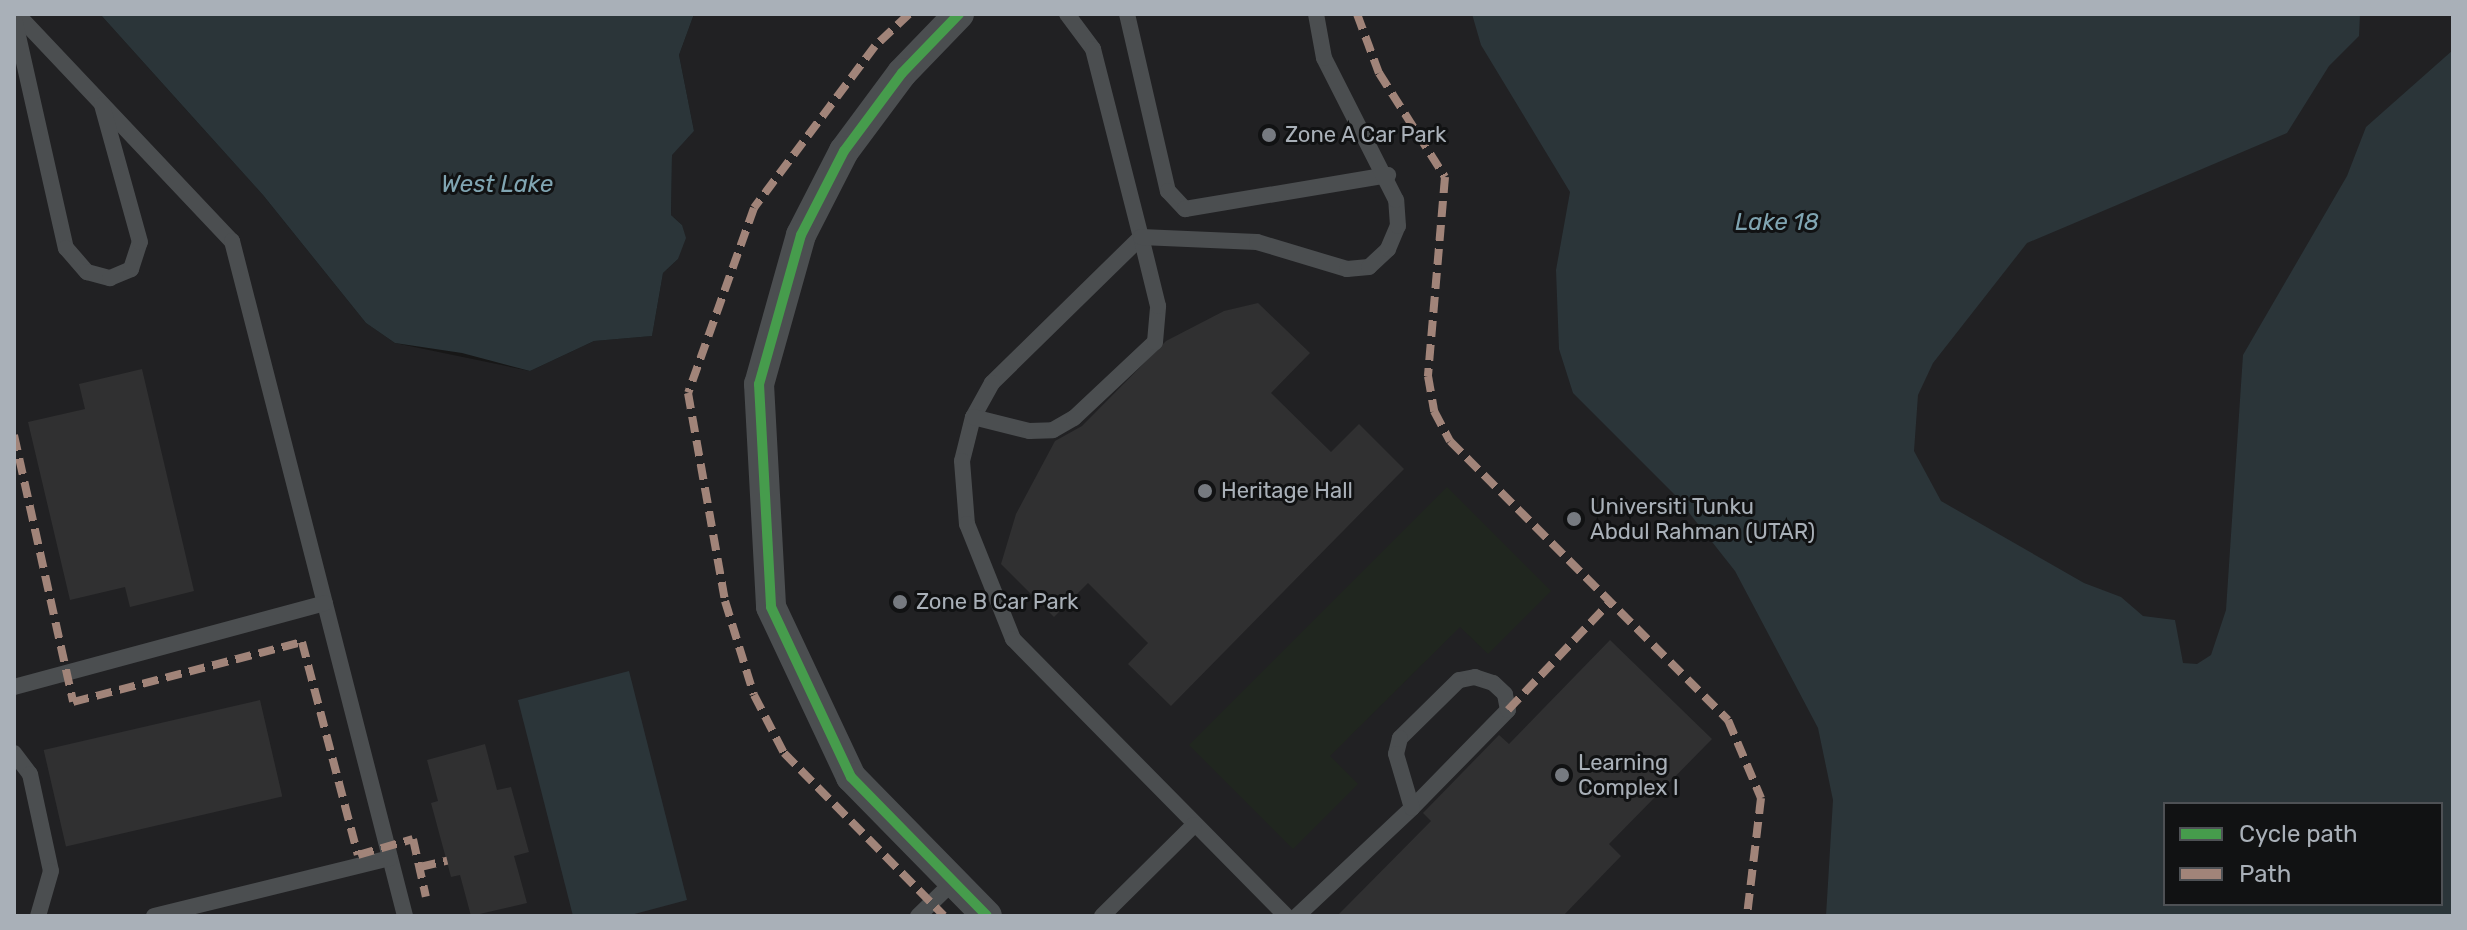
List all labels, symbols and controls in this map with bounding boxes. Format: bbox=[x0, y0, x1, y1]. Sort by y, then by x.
place label: Zone A Car Park bbox=[1285, 122, 1448, 148]
marker: Zone A Car Park bbox=[1260, 126, 1278, 144]
water label: West Lake bbox=[441, 171, 553, 199]
water label: Lake 18 bbox=[1735, 209, 1819, 237]
place label: Heritage Hall bbox=[1221, 478, 1353, 504]
marker: Heritage Hall bbox=[1196, 482, 1214, 500]
place label: Universiti Tunku Abdul Rahman (UTAR) bbox=[1590, 493, 1815, 544]
marker: Universiti Tunku Abdul Rahman (UTAR) bbox=[1565, 510, 1583, 528]
place label: Zone B Car Park bbox=[916, 589, 1079, 615]
marker: Zone B Car Park bbox=[891, 593, 909, 611]
place label: Learning Complex I bbox=[1578, 749, 1679, 800]
marker: Learning Complex I bbox=[1553, 766, 1571, 784]
legend bbox=[2163, 802, 2443, 906]
text: Cycle path bbox=[2239, 820, 2358, 848]
text: Path bbox=[2239, 860, 2291, 888]

